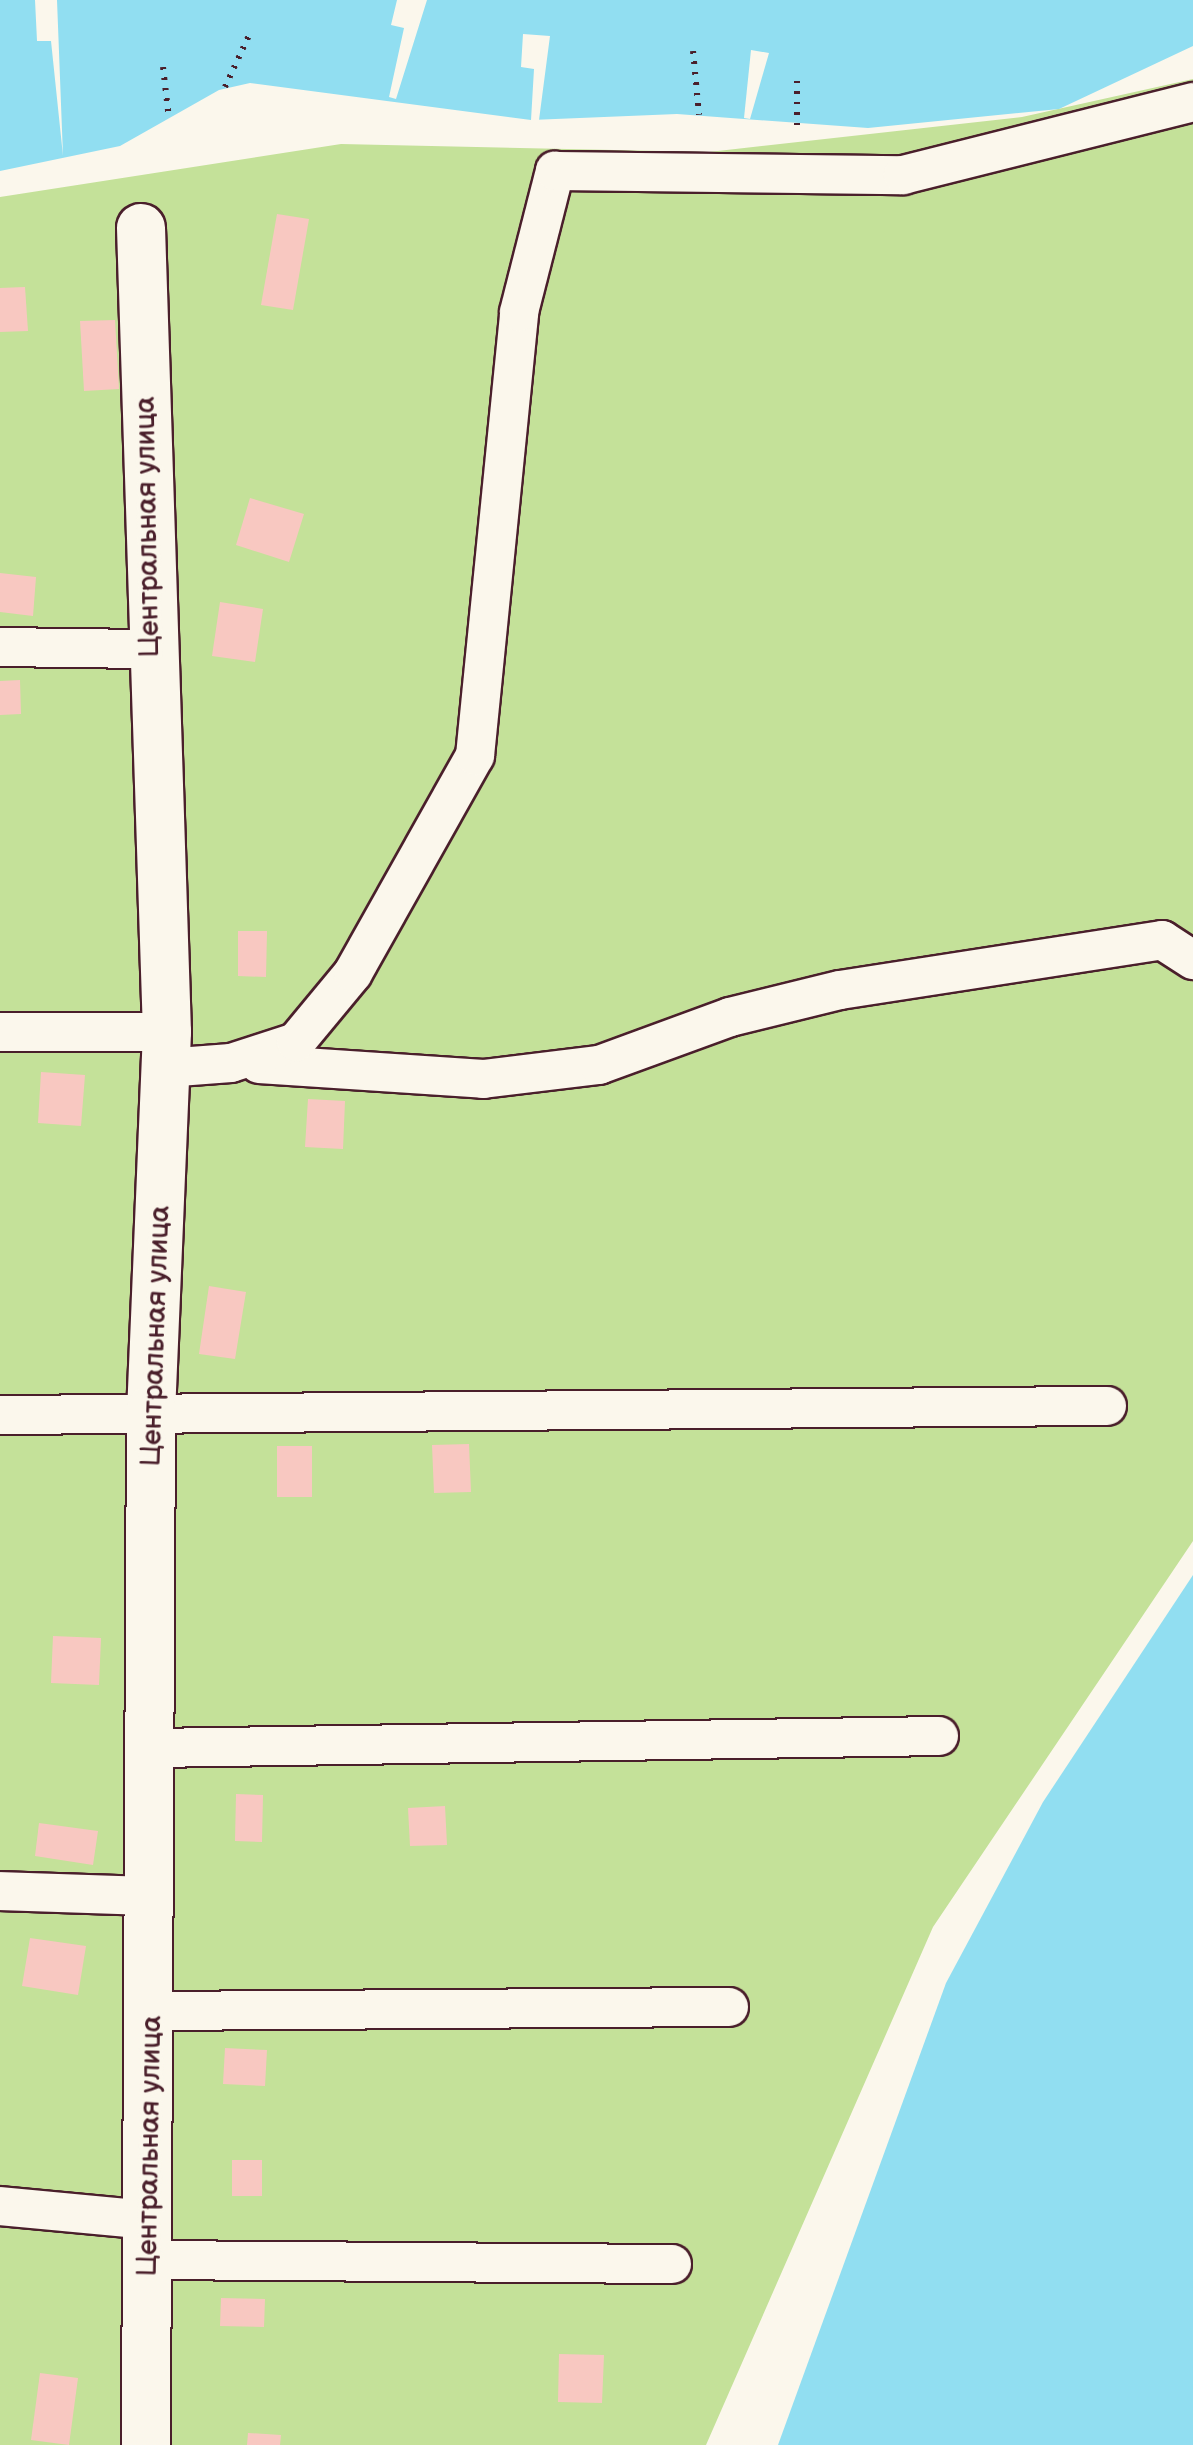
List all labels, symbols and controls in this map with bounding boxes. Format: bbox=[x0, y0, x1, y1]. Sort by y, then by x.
street label: Центральная улица bbox=[129, 396, 167, 658]
street label: Центральная улица bbox=[135, 1205, 177, 1467]
street label: Центральная улица bbox=[131, 2015, 169, 2277]

